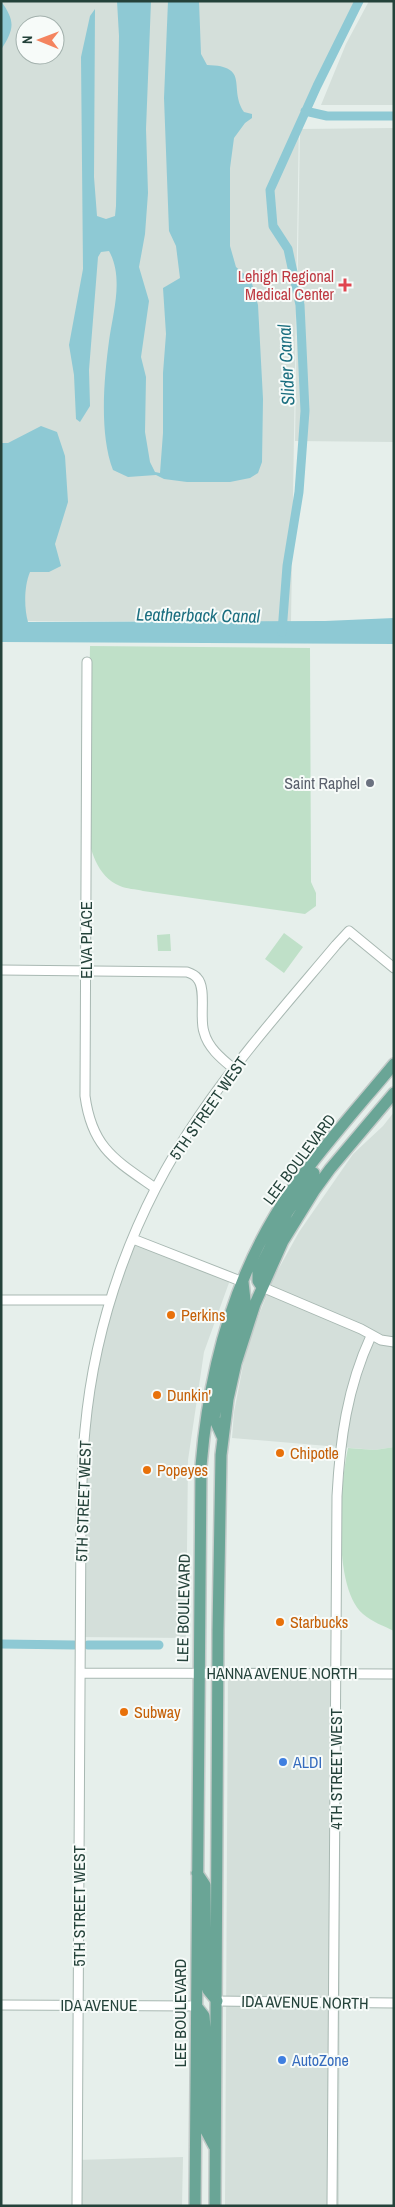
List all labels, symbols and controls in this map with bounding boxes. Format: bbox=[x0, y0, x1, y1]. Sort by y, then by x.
north arrow bbox=[15, 15, 65, 65]
text: N bbox=[18, 35, 36, 44]
place label: Lehigh Regional Medical Center bbox=[238, 265, 335, 305]
marker: Lehigh Regional Medical Center bbox=[338, 278, 352, 292]
water label: Slider Canal bbox=[271, 323, 301, 406]
water label: Leatherback Canal bbox=[136, 601, 261, 629]
place label: Saint Raphel bbox=[284, 772, 360, 794]
marker: Saint Raphel bbox=[364, 777, 376, 789]
street label: ELVA PLACE bbox=[75, 901, 97, 979]
street label: 5TH STREET WEST bbox=[164, 1052, 252, 1164]
street label: LEE BOULEVARD bbox=[258, 1109, 340, 1209]
place label: Perkins bbox=[181, 1304, 225, 1326]
marker: Perkins bbox=[165, 1309, 177, 1321]
place label: Dunkin' bbox=[167, 1384, 211, 1406]
marker: Dunkin' bbox=[151, 1389, 163, 1401]
street label: 5TH STREET WEST bbox=[70, 1440, 96, 1562]
place label: Chipotle bbox=[290, 1442, 339, 1464]
marker: Chipotle bbox=[274, 1447, 286, 1459]
place label: Popeyes bbox=[157, 1459, 208, 1481]
marker: Popeyes bbox=[141, 1464, 153, 1476]
street label: LEE BOULEVARD bbox=[171, 1554, 195, 1662]
place label: Starbucks bbox=[290, 1611, 348, 1633]
marker: Starbucks bbox=[274, 1616, 286, 1628]
street label: HANNA AVENUE NORTH bbox=[206, 1662, 358, 1684]
place label: Subway bbox=[134, 1701, 181, 1723]
marker: Subway bbox=[118, 1706, 130, 1718]
street label: 4TH STREET WEST bbox=[325, 1708, 347, 1830]
place label: ALDI bbox=[292, 1751, 322, 1773]
marker: ALDI bbox=[277, 1756, 289, 1768]
street label: 5TH STREET WEST bbox=[68, 1845, 90, 1967]
street label: LEE BOULEVARD bbox=[169, 1959, 191, 2067]
street label: IDA AVENUE NORTH bbox=[241, 1990, 369, 2014]
street label: IDA AVENUE bbox=[60, 1994, 138, 2016]
place label: AutoZone bbox=[291, 2049, 349, 2071]
marker: AutoZone bbox=[276, 2054, 288, 2066]

